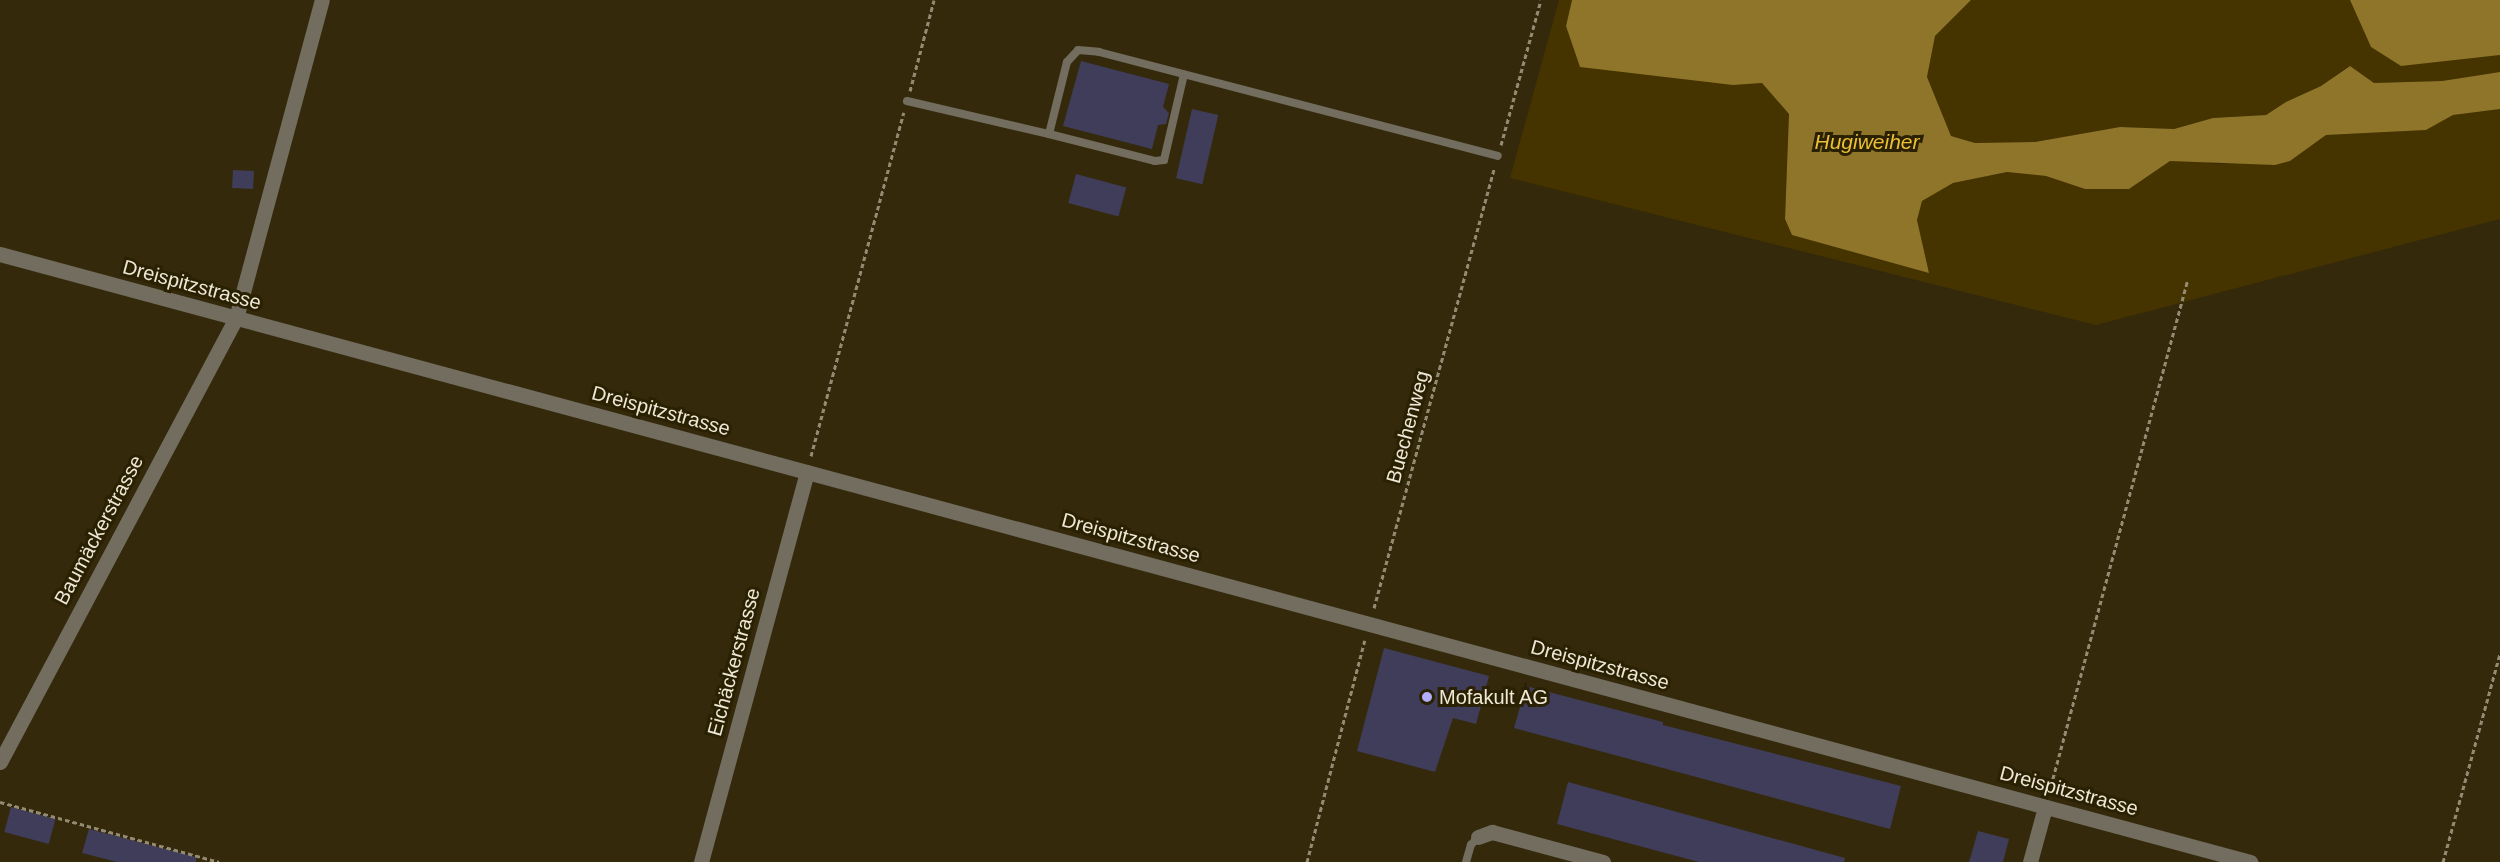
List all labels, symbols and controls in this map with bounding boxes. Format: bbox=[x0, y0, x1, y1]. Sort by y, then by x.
water label: Hugiweiher bbox=[1814, 129, 1920, 155]
street label: Dreispitzstrasse bbox=[120, 255, 264, 315]
street label: Buechenweg bbox=[1381, 368, 1435, 486]
street label: Dreispitzstrasse bbox=[589, 381, 733, 441]
street label: Baumäckerstrasse bbox=[50, 451, 148, 609]
street label: Dreispitzstrasse bbox=[1059, 508, 1203, 568]
street label: Eichäckerstrasse bbox=[703, 585, 765, 739]
street label: Dreispitzstrasse bbox=[1528, 635, 1672, 695]
place label: Mofakult AG bbox=[1439, 685, 1549, 709]
marker: Mofakult AG bbox=[1420, 690, 1434, 704]
street label: Dreispitzstrasse bbox=[1997, 761, 2141, 821]

